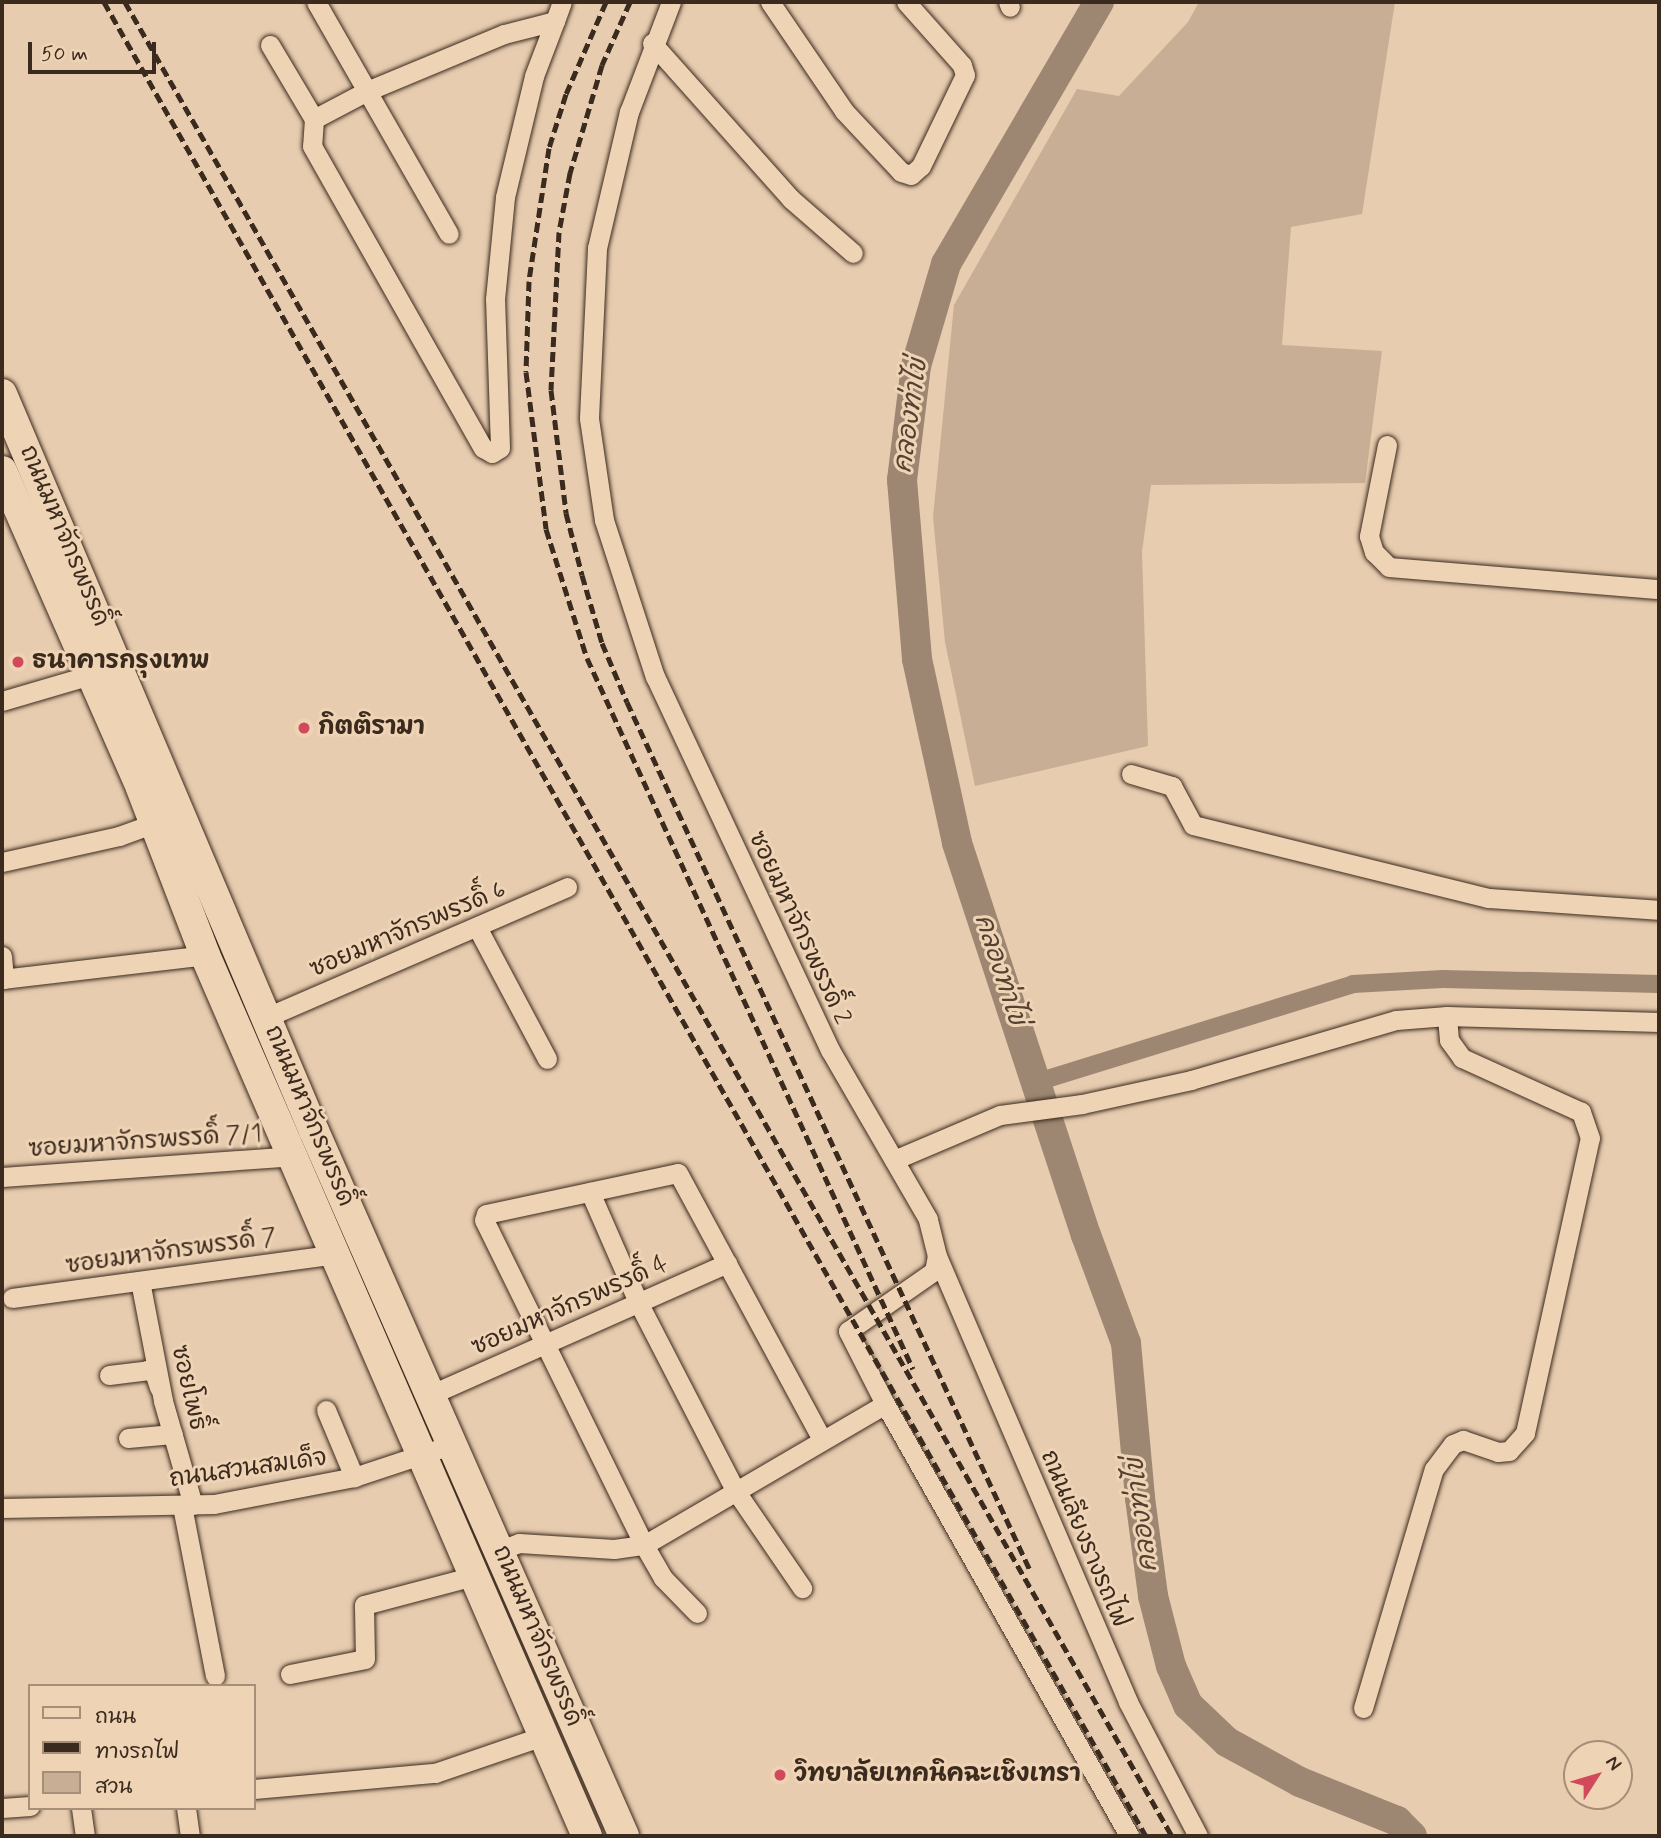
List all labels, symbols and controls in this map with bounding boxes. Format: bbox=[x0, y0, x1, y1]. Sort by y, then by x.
scale bar bbox=[32, 28, 159, 72]
text: 50 m bbox=[41, 40, 88, 68]
water label: คลองท่าไข่ bbox=[889, 357, 935, 475]
street label: ถนนมหาจักรพรรดิ์ bbox=[13, 441, 115, 631]
place label: ธนาคารกรุงเทพ bbox=[32, 648, 209, 676]
marker: ธนาคารกรุงเทพ bbox=[10, 654, 26, 670]
place label: กิตติรามา bbox=[318, 714, 425, 742]
marker: กิตติรามา bbox=[296, 720, 312, 736]
street label: ซอยมหาจักรพรรดิ์ 2 bbox=[742, 827, 856, 1029]
street label: ซอยมหาจักรพรรดิ์ 6 bbox=[306, 876, 510, 984]
water label: คลองท่าไข่ bbox=[967, 911, 1031, 1029]
street label: ถนนมหาจักรพรรดิ์ bbox=[258, 1021, 360, 1211]
street label: ซอยมหาจักรพรรดิ์ 7/1 bbox=[27, 1119, 263, 1165]
street label: ซอยมหาจักรพรรดิ์ 7 bbox=[64, 1223, 278, 1281]
street label: ซอยมหาจักรพรรดิ์ 4 bbox=[467, 1250, 673, 1362]
street label: ซอยโพธิ์ bbox=[164, 1342, 212, 1434]
street label: ถนนสวนสมเด็จ bbox=[168, 1444, 328, 1494]
street label: ถนนเลียงรางรถไฟ bbox=[1034, 1446, 1134, 1632]
water label: คลองท่าไข่ bbox=[1121, 1456, 1165, 1574]
street label: ถนนมหาจักรพรรดิ์ bbox=[486, 1541, 588, 1731]
legend bbox=[28, 1684, 256, 1810]
text: ถนน bbox=[95, 1703, 136, 1731]
text: ทางรถไฟ bbox=[95, 1738, 180, 1766]
north arrow bbox=[1563, 1740, 1633, 1810]
text: N bbox=[1600, 1751, 1627, 1776]
place label: วิทยาลัยเทคนิคฉะเชิงเทรา bbox=[794, 1761, 1081, 1789]
marker: วิทยาลัยเทคนิคฉะเชิงเทรา bbox=[772, 1767, 788, 1783]
text: สวน bbox=[95, 1773, 132, 1801]

